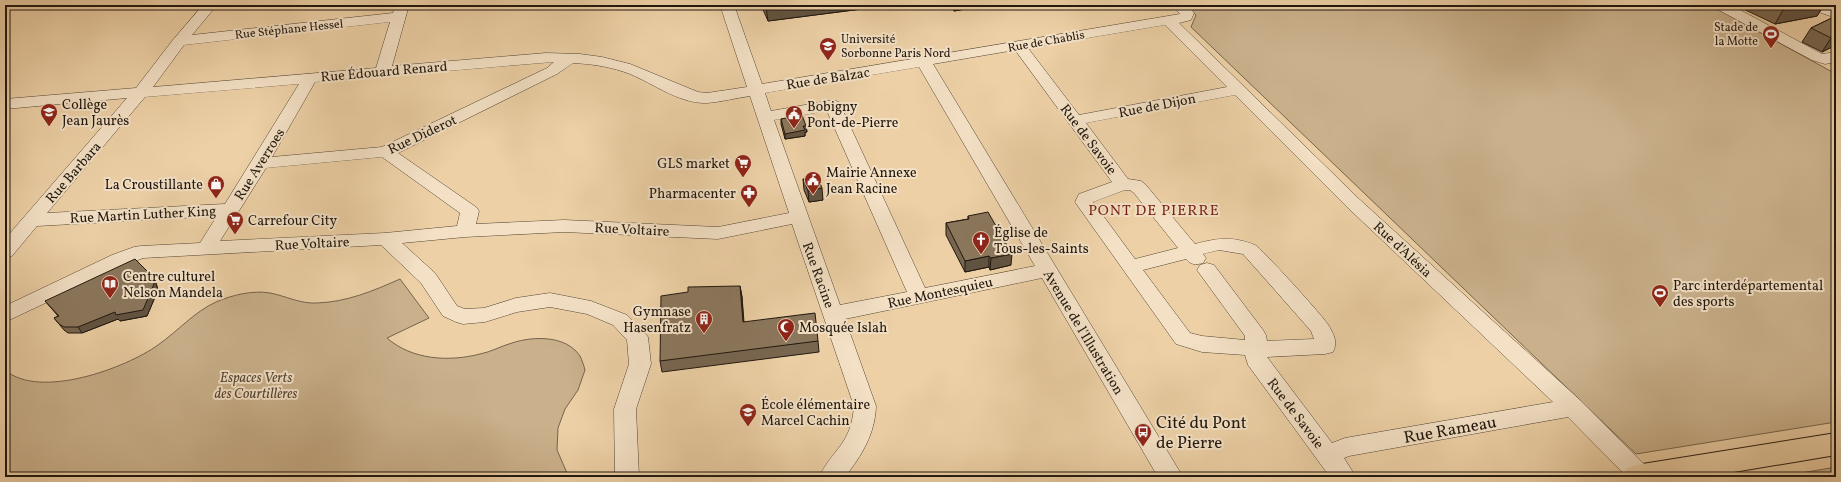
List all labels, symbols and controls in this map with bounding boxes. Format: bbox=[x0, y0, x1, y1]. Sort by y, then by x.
street label: Rue Stéphane Hessel bbox=[234, 16, 344, 44]
place label: Stade de la Motte bbox=[1714, 20, 1758, 50]
sports icon: Stade de la Motte bbox=[1761, 24, 1781, 49]
street label: Rue de Chablis bbox=[1007, 27, 1086, 57]
place label: Université Sorbonne Paris Nord bbox=[841, 32, 951, 62]
school or university icon: Université Sorbonne Paris Nord bbox=[818, 36, 838, 61]
street label: Rue Édouard Renard bbox=[320, 57, 448, 87]
street label: Rue de Balzac bbox=[785, 63, 871, 95]
street label: Rue de Dijon bbox=[1117, 90, 1198, 123]
place label: Collège Jean Jaurès bbox=[62, 96, 129, 131]
place label: Bobigny Pont-de-Pierre bbox=[807, 98, 899, 133]
street label: Rue de Savoie bbox=[1055, 101, 1121, 179]
school or university icon: Collège Jean Jaurès bbox=[39, 102, 59, 127]
public building icon: Bobigny Pont-de-Pierre bbox=[784, 104, 804, 129]
street label: Rue Diderot bbox=[385, 111, 460, 160]
street label: Rue Averroes bbox=[231, 125, 290, 204]
street label: Rue Barbara bbox=[42, 138, 106, 208]
supermarket icon: GLS market bbox=[733, 153, 753, 178]
place label: GLS market bbox=[657, 155, 730, 174]
place label: Mairie Annexe Jean Racine bbox=[826, 164, 917, 199]
public building icon: Mairie Annexe Jean Racine bbox=[803, 170, 823, 195]
shop icon: La Croustillante bbox=[206, 174, 226, 199]
place label: La Croustillante bbox=[105, 176, 203, 195]
pharmacy icon: Pharmacenter bbox=[739, 183, 759, 208]
place label: Pharmacenter bbox=[649, 185, 736, 204]
district label: PONT DE PIERRE bbox=[1088, 201, 1220, 222]
street label: Rue Martin Luther King bbox=[69, 202, 217, 229]
supermarket icon: Carrefour City bbox=[225, 210, 245, 235]
place label: Carrefour City bbox=[248, 212, 338, 231]
street label: Rue d'Alésia bbox=[1368, 218, 1436, 282]
street label: Rue Voltaire bbox=[594, 219, 670, 242]
place label: Église de Tous-les-Saints bbox=[994, 224, 1089, 259]
church icon: Église de Tous-les-Saints bbox=[971, 230, 991, 255]
street label: Rue Voltaire bbox=[274, 233, 350, 256]
street label: Rue Racine bbox=[797, 240, 838, 311]
street label: Avenue de l'Illustration bbox=[1038, 267, 1128, 399]
place label: Centre culturel Nelson Mandela bbox=[123, 268, 223, 303]
street label: Rue Montesquieu bbox=[886, 273, 995, 314]
library icon: Centre culturel Nelson Mandela bbox=[100, 274, 120, 299]
place label: Parc interdépartemental des sports bbox=[1673, 277, 1823, 312]
sports icon: Parc interdépartemental des sports bbox=[1650, 283, 1670, 308]
place label: Gymnase Hasenfratz bbox=[623, 303, 691, 338]
building icon: Gymnase Hasenfratz bbox=[694, 309, 714, 334]
mosque icon: Mosquée Islah bbox=[776, 317, 796, 342]
place label: Mosquée Islah bbox=[799, 319, 887, 338]
park label: Espaces Verts des Courtillères bbox=[215, 369, 297, 404]
street label: Rue de Savoie bbox=[1262, 375, 1328, 453]
place label: École élémentaire Marcel Cachin bbox=[761, 396, 870, 431]
school or university icon: École élémentaire Marcel Cachin bbox=[738, 402, 758, 427]
street label: Rue Rameau bbox=[1402, 411, 1499, 450]
place label: Cité du Pont de Pierre bbox=[1156, 412, 1247, 455]
bus stop icon: Cité du Pont de Pierre bbox=[1133, 422, 1153, 447]

